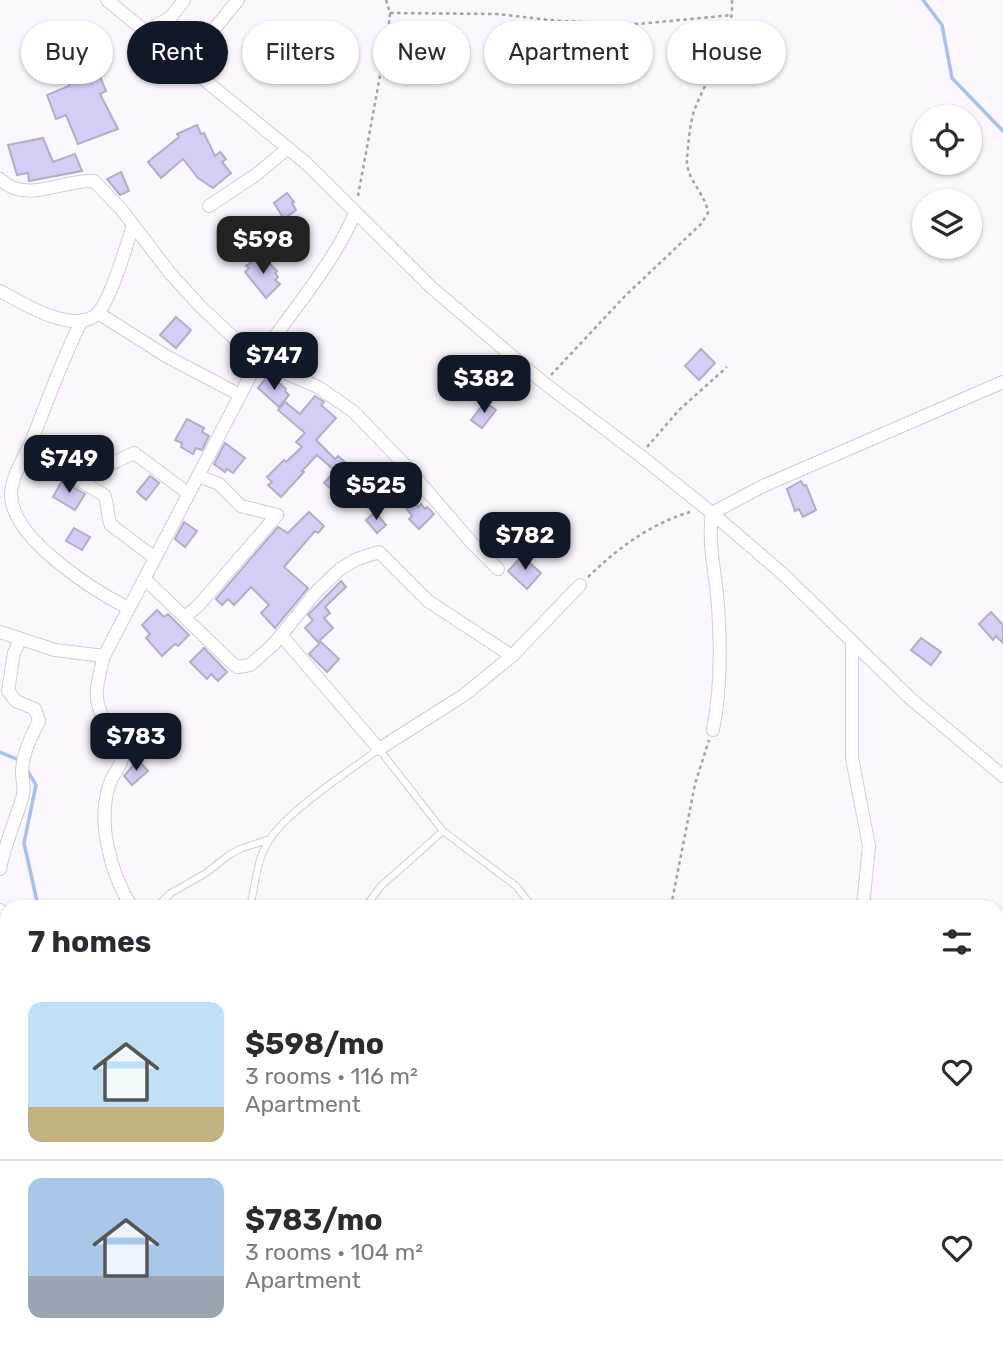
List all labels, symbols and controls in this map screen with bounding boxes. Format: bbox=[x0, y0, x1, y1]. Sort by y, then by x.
chip: Buy bbox=[21, 21, 113, 84]
chip: Rent bbox=[127, 21, 228, 84]
chip: Filters bbox=[242, 21, 359, 84]
chip: New bbox=[373, 21, 470, 84]
chip: Apartment bbox=[484, 21, 653, 84]
chip: House bbox=[667, 21, 786, 84]
map controls bbox=[912, 105, 982, 259]
button: locate bbox=[912, 105, 982, 175]
button: layers bbox=[912, 189, 982, 259]
pin: $598 bbox=[222, 216, 304, 276]
text: $598 bbox=[233, 225, 293, 253]
pin: $747 bbox=[233, 332, 315, 392]
text: $747 bbox=[246, 341, 302, 369]
pin: $382 bbox=[443, 356, 525, 415]
text: $382 bbox=[453, 364, 515, 392]
pin: $749 bbox=[28, 435, 110, 495]
text: $749 bbox=[40, 444, 98, 472]
pin: $525 bbox=[335, 462, 417, 522]
text: $525 bbox=[346, 471, 406, 499]
pin: $782 bbox=[484, 512, 566, 572]
text: $782 bbox=[495, 521, 555, 549]
pin: $783 bbox=[95, 714, 177, 773]
text: $783 bbox=[106, 722, 166, 750]
icon: filters bbox=[938, 923, 976, 961]
text: 7 homes bbox=[28, 924, 151, 960]
text: $598/mo bbox=[245, 1026, 384, 1062]
icon: home bbox=[84, 1030, 168, 1114]
icon: heart bbox=[938, 1053, 976, 1091]
text: 3 rooms · 116 m² bbox=[245, 1062, 418, 1090]
text: Apartment bbox=[245, 1090, 361, 1118]
text: $783/mo bbox=[245, 1202, 382, 1238]
icon: home bbox=[84, 1206, 168, 1290]
icon: heart bbox=[938, 1229, 976, 1267]
text: 3 rooms · 104 m² bbox=[245, 1238, 423, 1266]
text: Apartment bbox=[245, 1266, 361, 1294]

